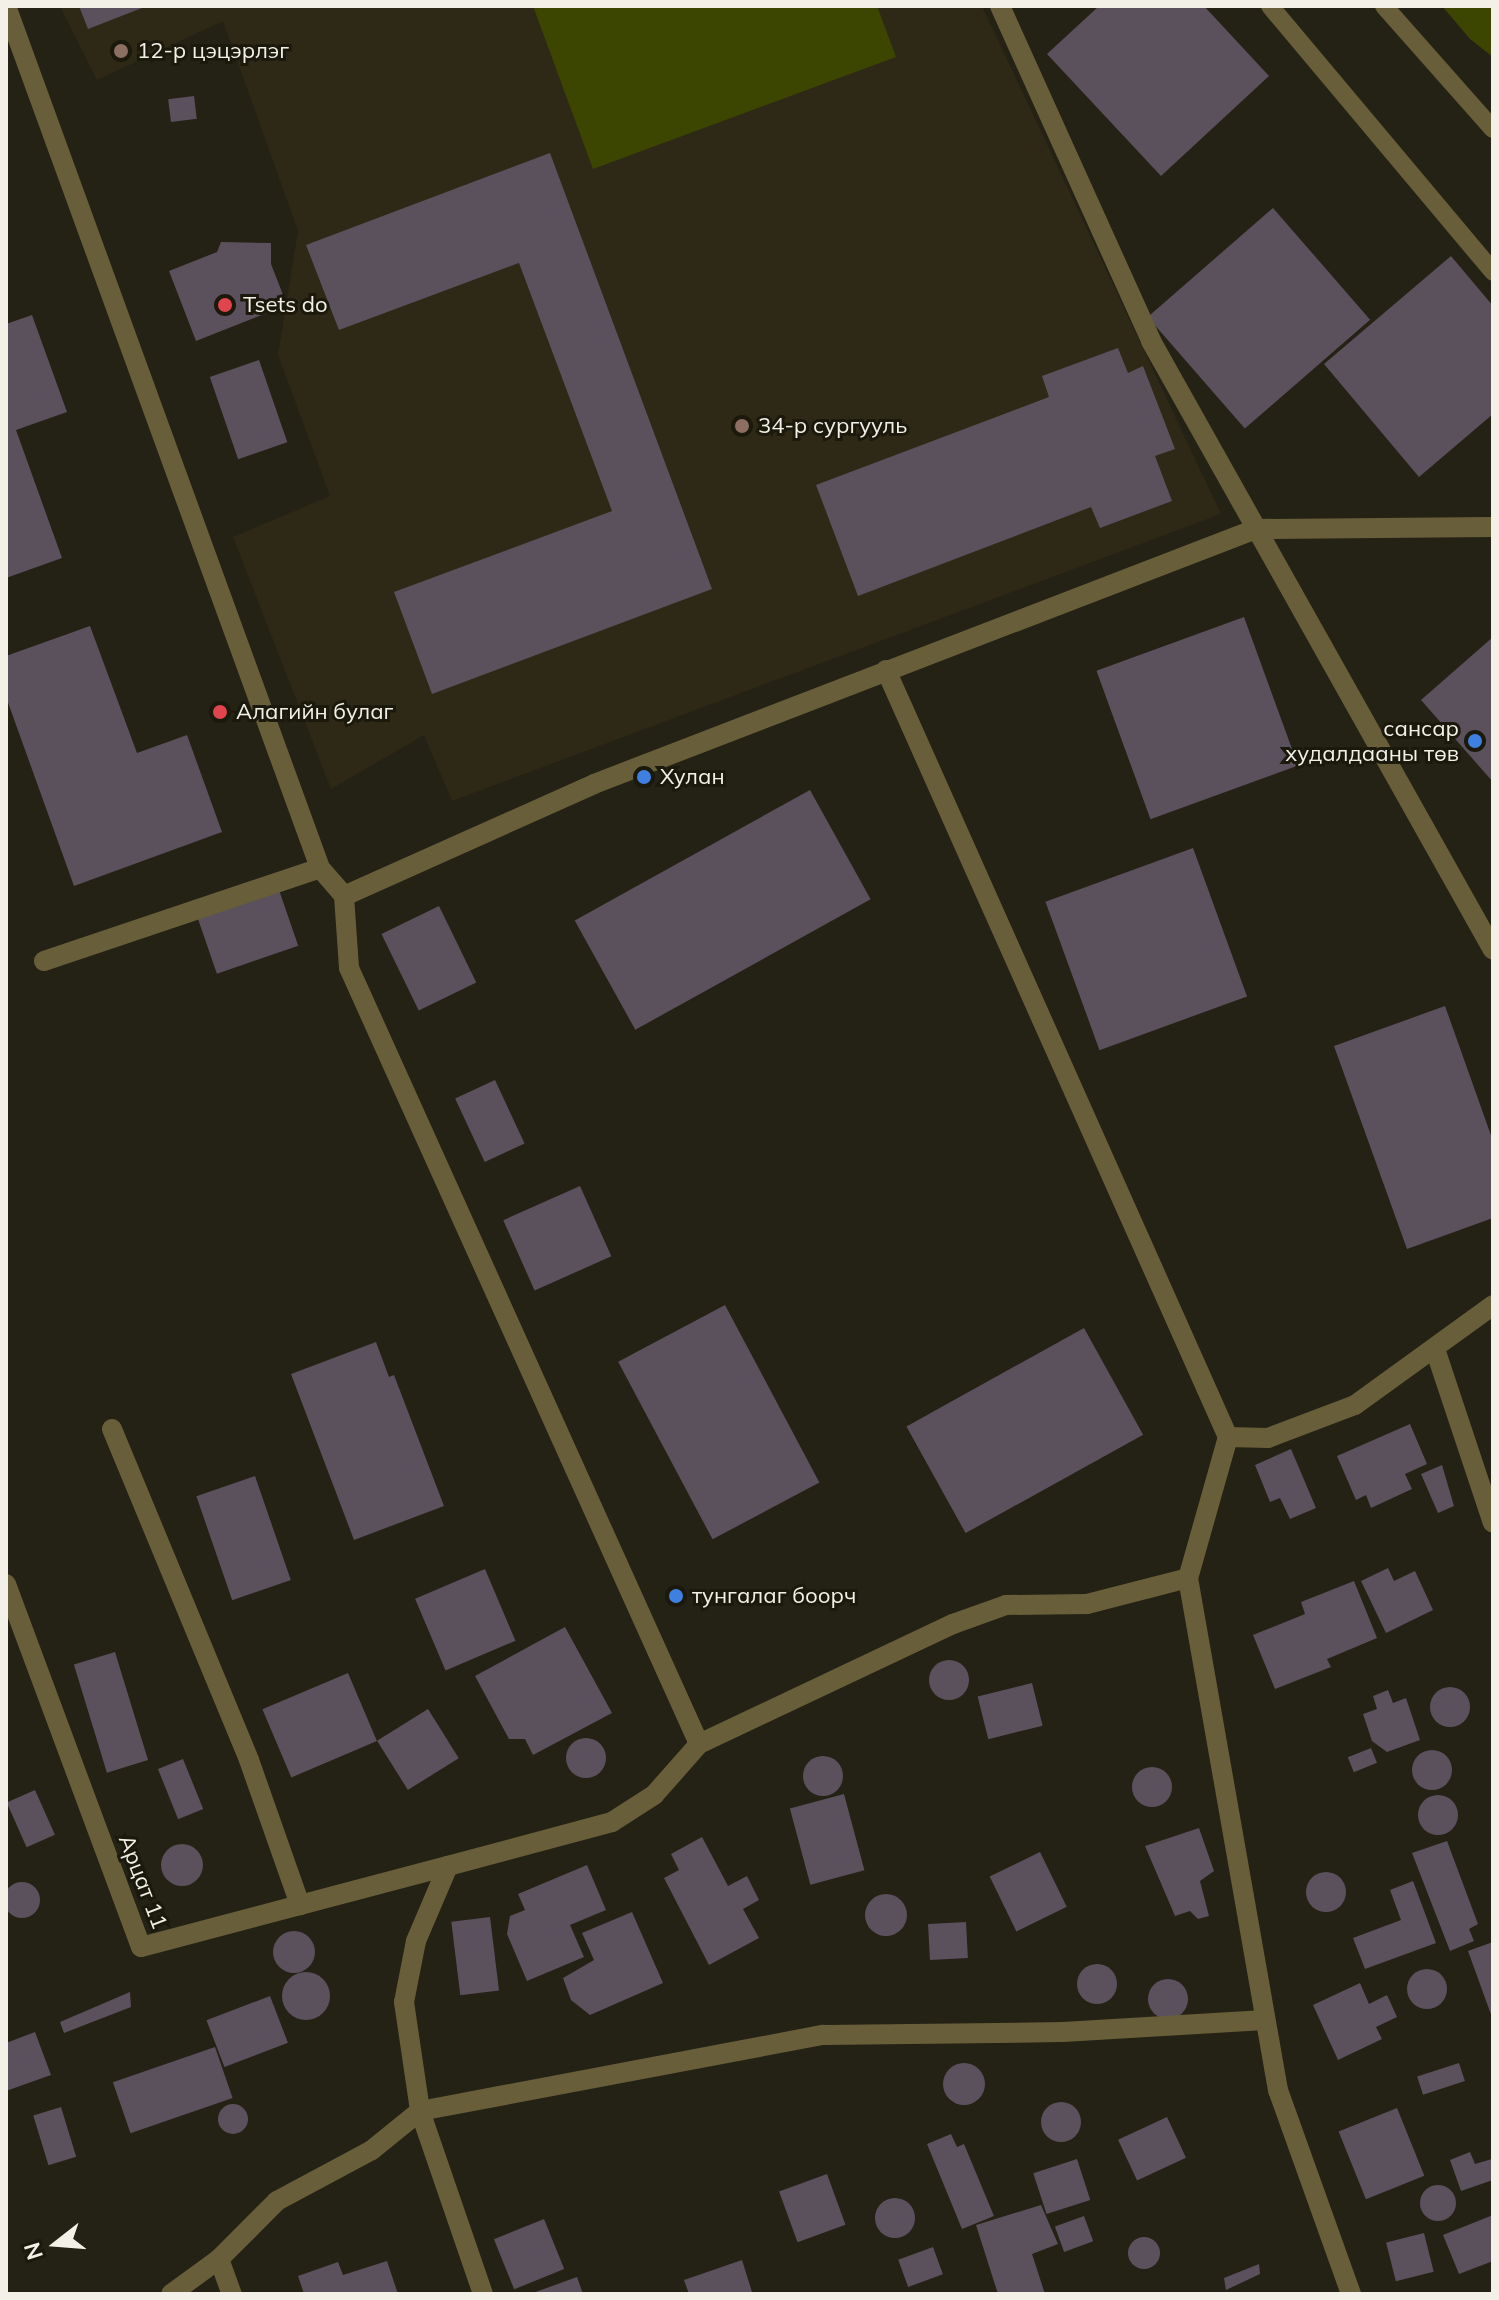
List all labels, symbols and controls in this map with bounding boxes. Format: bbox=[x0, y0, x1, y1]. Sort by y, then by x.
place label: 12-р цэцэрлэг bbox=[137, 38, 289, 64]
marker: 12-р цэцэрлэг bbox=[112, 42, 130, 60]
place label: Tsets do bbox=[243, 292, 328, 318]
marker: Tsets do bbox=[214, 294, 236, 316]
place label: 34-р сургууль bbox=[758, 413, 907, 439]
marker: 34-р сургууль bbox=[733, 417, 751, 435]
place label: Алагийн булаг bbox=[236, 699, 393, 725]
marker: Алагийн булаг bbox=[211, 703, 229, 721]
place label: сансар худалдааны төв bbox=[1285, 715, 1459, 766]
marker: сансар худалдааны төв bbox=[1466, 732, 1484, 750]
place label: Хулан bbox=[660, 764, 725, 790]
marker: Хулан bbox=[635, 768, 653, 786]
place label: тунгалаг боорч bbox=[692, 1583, 856, 1609]
marker: тунгалаг боорч bbox=[667, 1587, 685, 1605]
street label: Арцат 11 bbox=[113, 1831, 173, 1933]
north arrow bbox=[16, 2204, 96, 2284]
text: N bbox=[17, 2239, 49, 2263]

